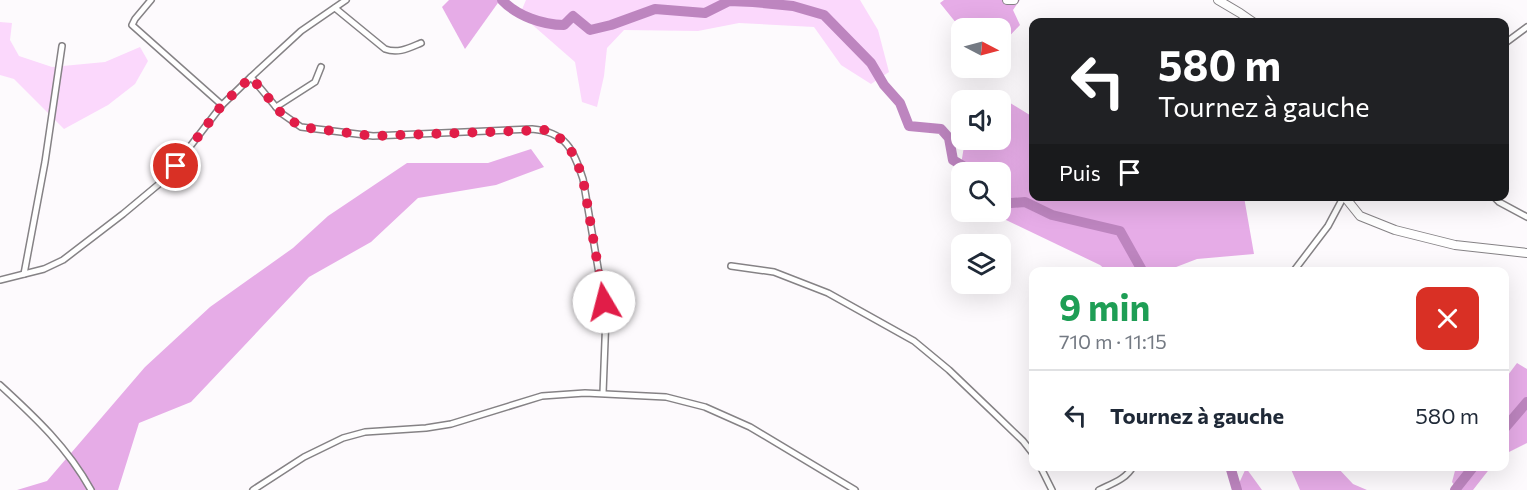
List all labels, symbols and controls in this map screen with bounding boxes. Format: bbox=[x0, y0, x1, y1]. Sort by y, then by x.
north arrow bbox=[951, 18, 1011, 78]
map controls bbox=[951, 18, 1011, 294]
text: 580 m bbox=[1158, 38, 1281, 90]
icon: left bbox=[1059, 42, 1137, 120]
button: sound bbox=[951, 90, 1011, 150]
text: Tournez à gauche bbox=[1158, 90, 1369, 123]
pin bbox=[150, 140, 201, 191]
icon: arrive bbox=[159, 149, 192, 182]
icon: arrive bbox=[1113, 156, 1146, 189]
text: Puis bbox=[1059, 159, 1101, 186]
button: search bbox=[951, 162, 1011, 222]
button: layers bbox=[951, 234, 1011, 294]
position arrow bbox=[572, 270, 636, 334]
text: 9 min bbox=[1059, 284, 1150, 328]
button: close bbox=[1416, 287, 1479, 350]
text: 710 m · 11:15 bbox=[1059, 329, 1167, 353]
icon: left bbox=[1059, 399, 1092, 432]
text: Tournez à gauche bbox=[1110, 402, 1284, 429]
text: 580 m bbox=[1415, 402, 1479, 429]

